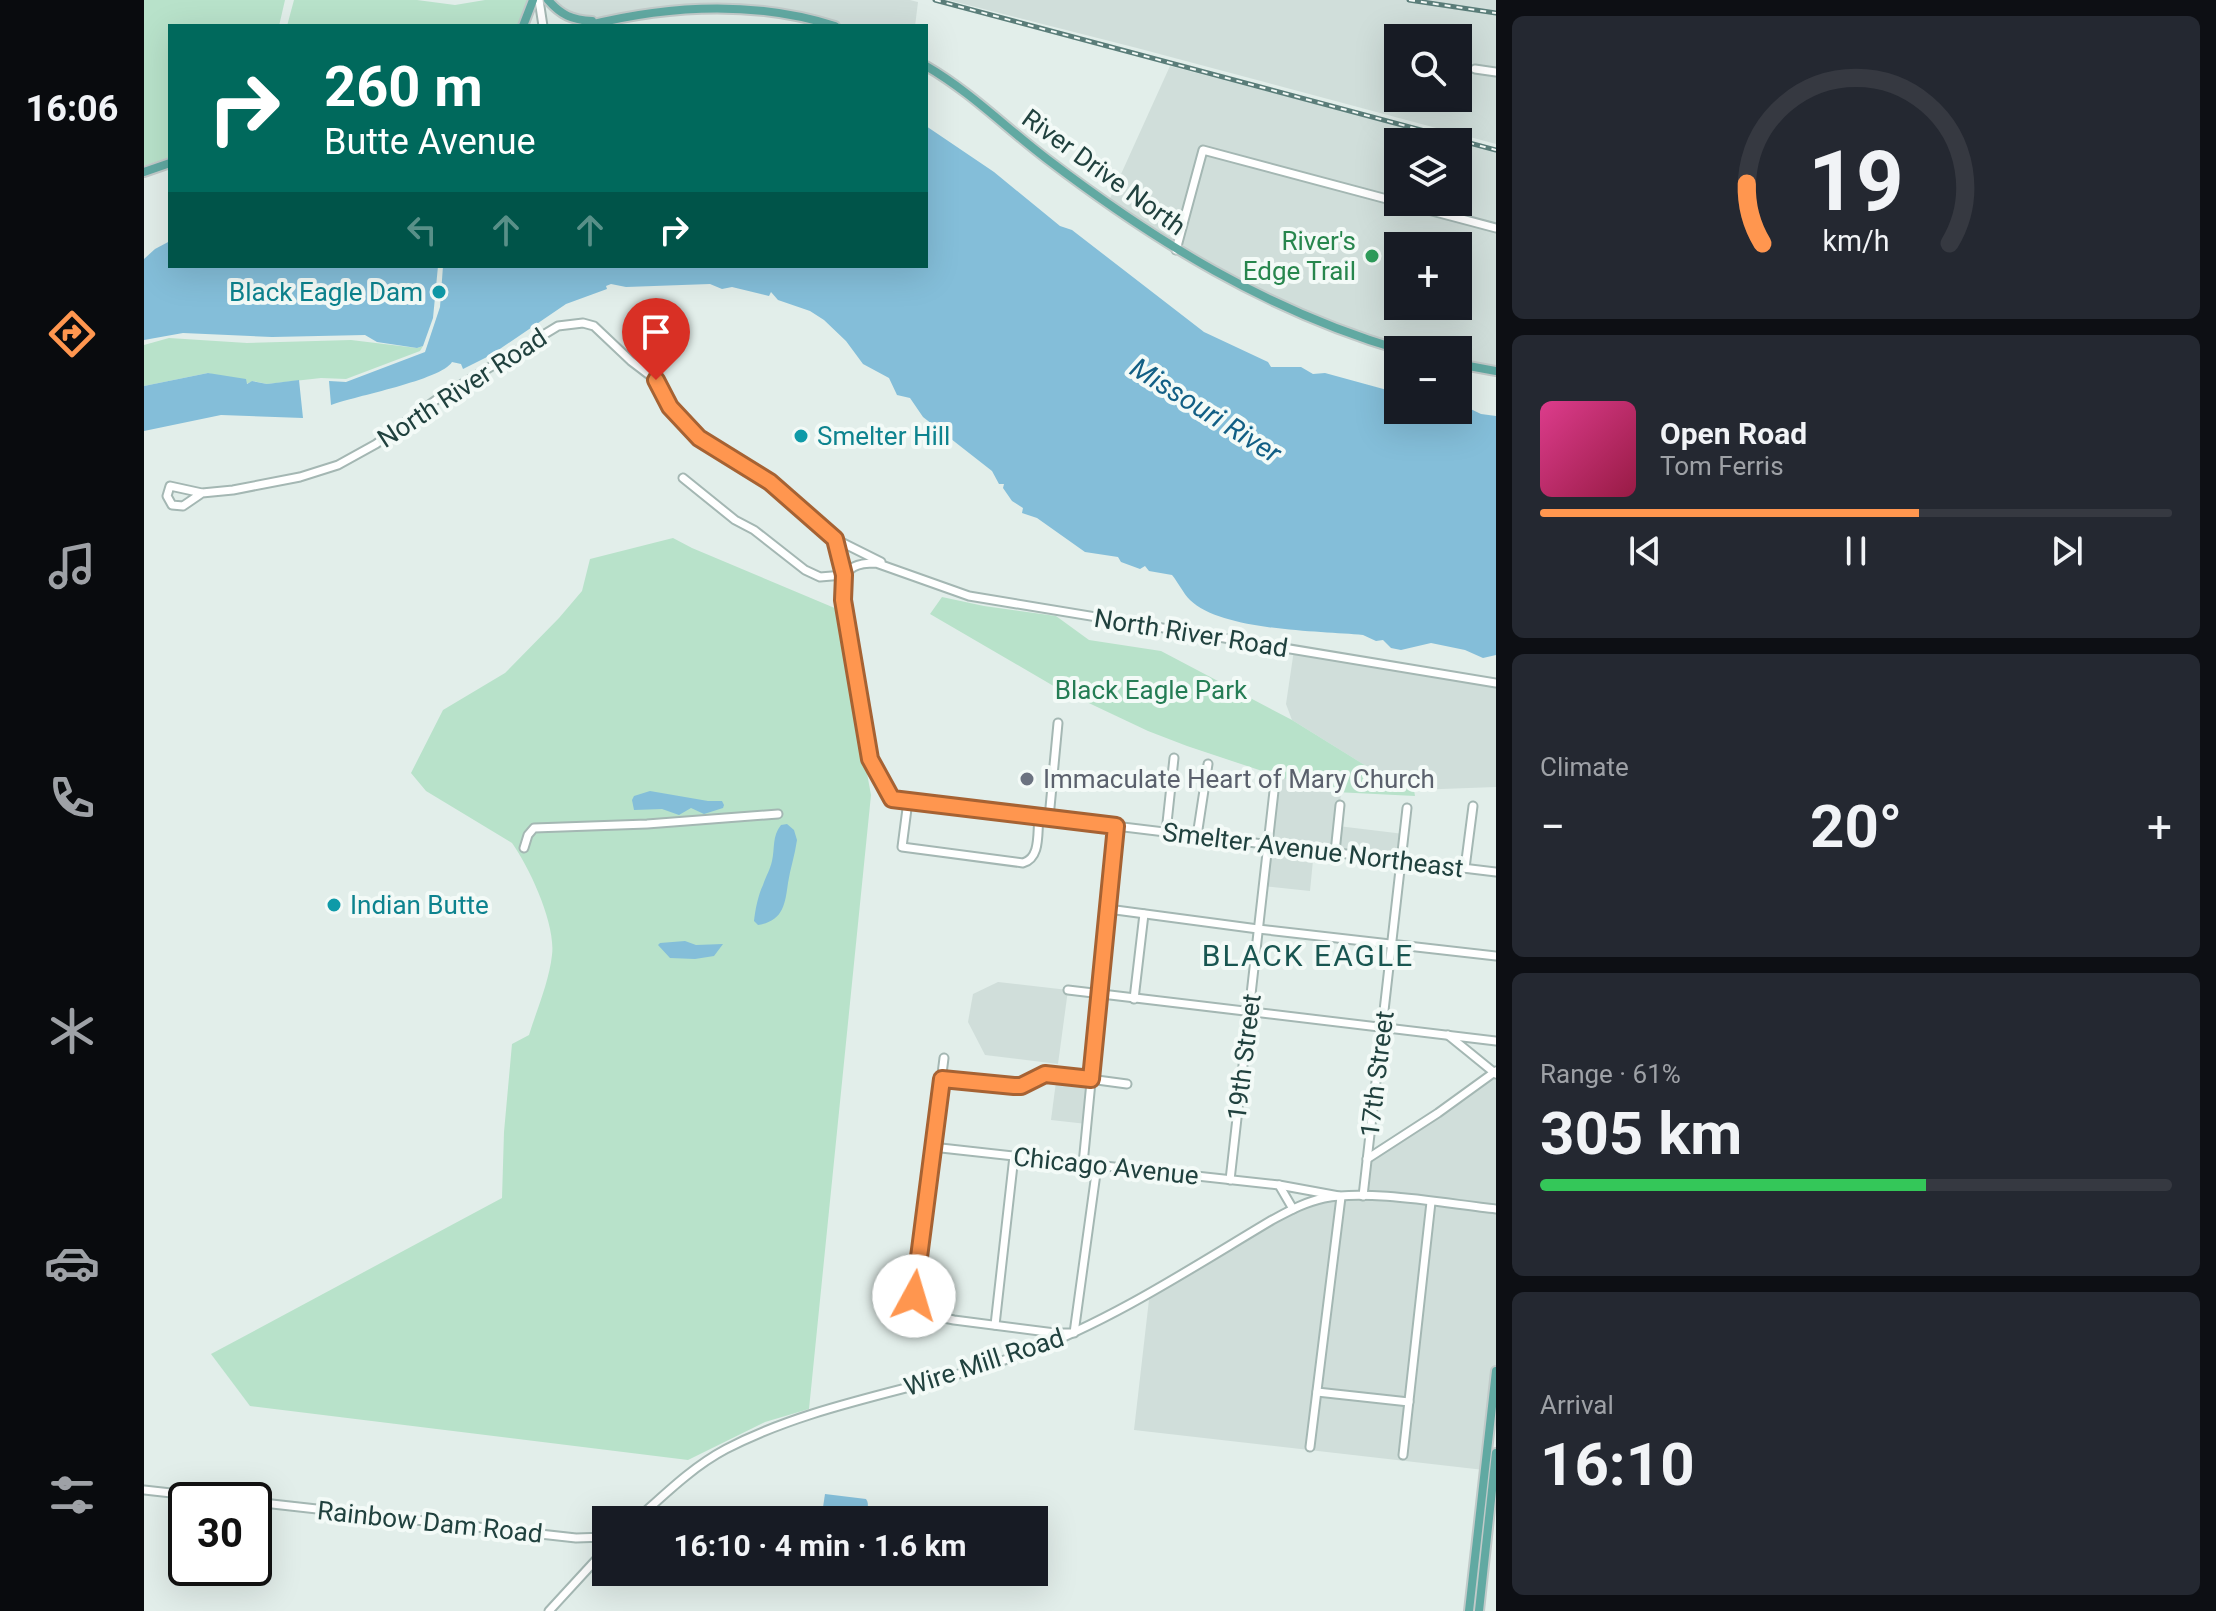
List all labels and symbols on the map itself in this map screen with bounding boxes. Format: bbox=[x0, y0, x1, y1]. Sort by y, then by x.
street label: River Drive North bbox=[1017, 103, 1191, 241]
place label: River's Edge Trail bbox=[1243, 226, 1356, 286]
marker: River's Edge Trail bbox=[1363, 247, 1381, 265]
place label: Black Eagle Dam bbox=[229, 277, 423, 307]
marker: Black Eagle Dam bbox=[430, 283, 448, 301]
pin bbox=[622, 298, 690, 380]
street label: North River Road bbox=[372, 322, 552, 454]
water label: Missouri River bbox=[1124, 351, 1288, 470]
place label: Smelter Hill bbox=[817, 421, 950, 451]
marker: Smelter Hill bbox=[792, 427, 810, 445]
street label: North River Road bbox=[1092, 603, 1290, 663]
park label: Black Eagle Park bbox=[1055, 675, 1248, 705]
place label: Immaculate Heart of Mary Church bbox=[1043, 764, 1435, 794]
marker: Immaculate Heart of Mary Church bbox=[1018, 770, 1036, 788]
street label: Smelter Avenue Northeast bbox=[1161, 817, 1465, 883]
place label: Indian Butte bbox=[350, 890, 489, 920]
marker: Indian Butte bbox=[325, 896, 343, 914]
district label: BLACK EAGLE bbox=[1202, 938, 1414, 973]
street label: 19th Street bbox=[1221, 992, 1267, 1122]
street label: 17th Street bbox=[1354, 1009, 1400, 1139]
street label: Chicago Avenue bbox=[1012, 1141, 1200, 1191]
position arrow bbox=[872, 1254, 956, 1338]
street label: Wire Mill Road bbox=[900, 1322, 1068, 1402]
speed limit sign: 30 bbox=[168, 1482, 272, 1586]
street label: Rainbow Dam Road bbox=[316, 1495, 544, 1549]

